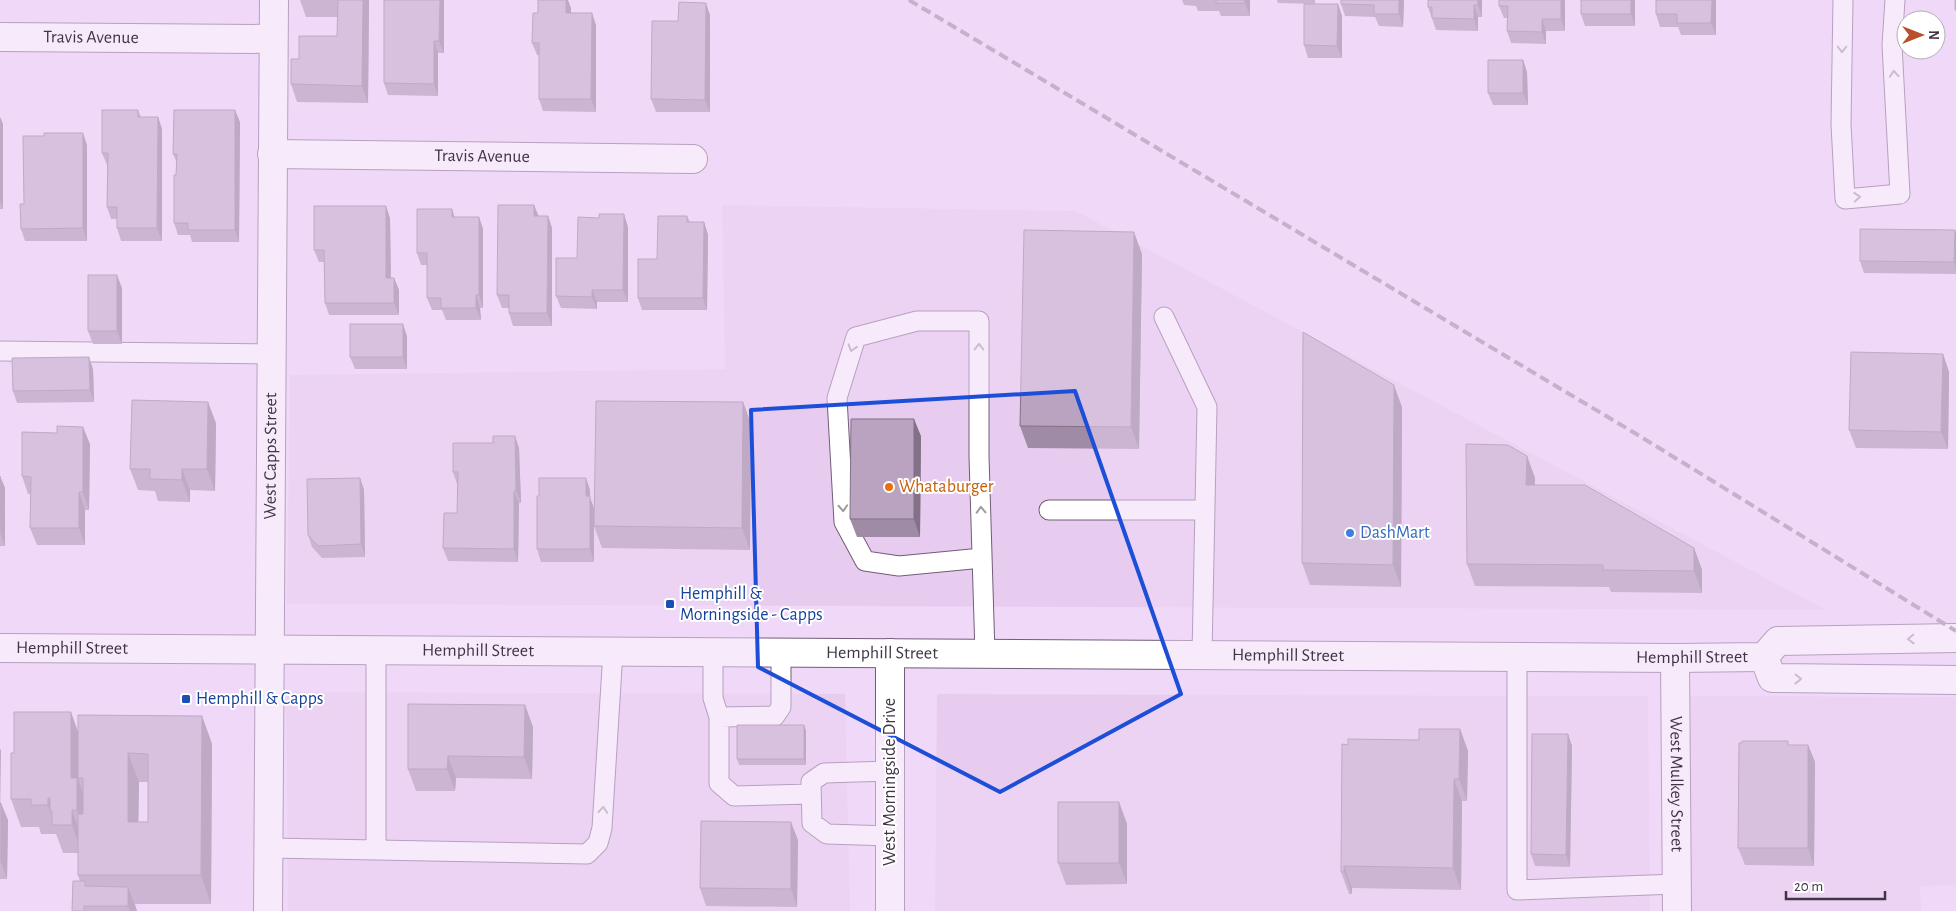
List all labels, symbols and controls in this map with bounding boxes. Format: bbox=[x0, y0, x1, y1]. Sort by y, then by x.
north arrow bbox=[1896, 10, 1946, 60]
street label: Travis Avenue bbox=[43, 28, 139, 47]
text: N bbox=[1926, 30, 1940, 40]
one-way arrow bbox=[1837, 45, 1847, 53]
one-way arrow bbox=[1888, 70, 1899, 78]
street label: Travis Avenue bbox=[434, 147, 530, 166]
one-way arrow bbox=[1854, 192, 1862, 203]
one-way arrow bbox=[848, 343, 858, 351]
one-way arrow bbox=[974, 343, 984, 350]
street label: West Capps Street bbox=[262, 392, 280, 520]
place label: Whataburger bbox=[899, 478, 994, 496]
marker: Whataburger bbox=[883, 481, 895, 493]
one-way arrow bbox=[838, 504, 849, 512]
one-way arrow bbox=[975, 505, 986, 513]
place label: DashMart bbox=[1360, 524, 1430, 542]
marker: DashMart bbox=[1344, 527, 1356, 539]
place label: Hemphill & Morningside - Capps bbox=[680, 585, 823, 624]
marker: Hemphill & Morningside - Capps bbox=[664, 598, 676, 610]
one-way arrow bbox=[1907, 634, 1914, 644]
street label: Hemphill Street bbox=[16, 639, 128, 658]
street label: Hemphill Street bbox=[422, 642, 534, 660]
street label: Hemphill Street bbox=[826, 644, 938, 663]
street label: Hemphill Street bbox=[1232, 646, 1344, 665]
street label: Hemphill Street bbox=[1636, 648, 1748, 667]
one-way arrow bbox=[1794, 674, 1802, 684]
place label: Hemphill & Capps bbox=[196, 690, 324, 708]
marker: Hemphill & Capps bbox=[180, 693, 192, 705]
street label: West Morningside Drive bbox=[881, 698, 899, 866]
street label: West Mulkey Street bbox=[1666, 716, 1686, 852]
one-way arrow bbox=[598, 806, 609, 814]
scale bar bbox=[1786, 868, 1885, 900]
text: 20 m bbox=[1794, 879, 1823, 894]

